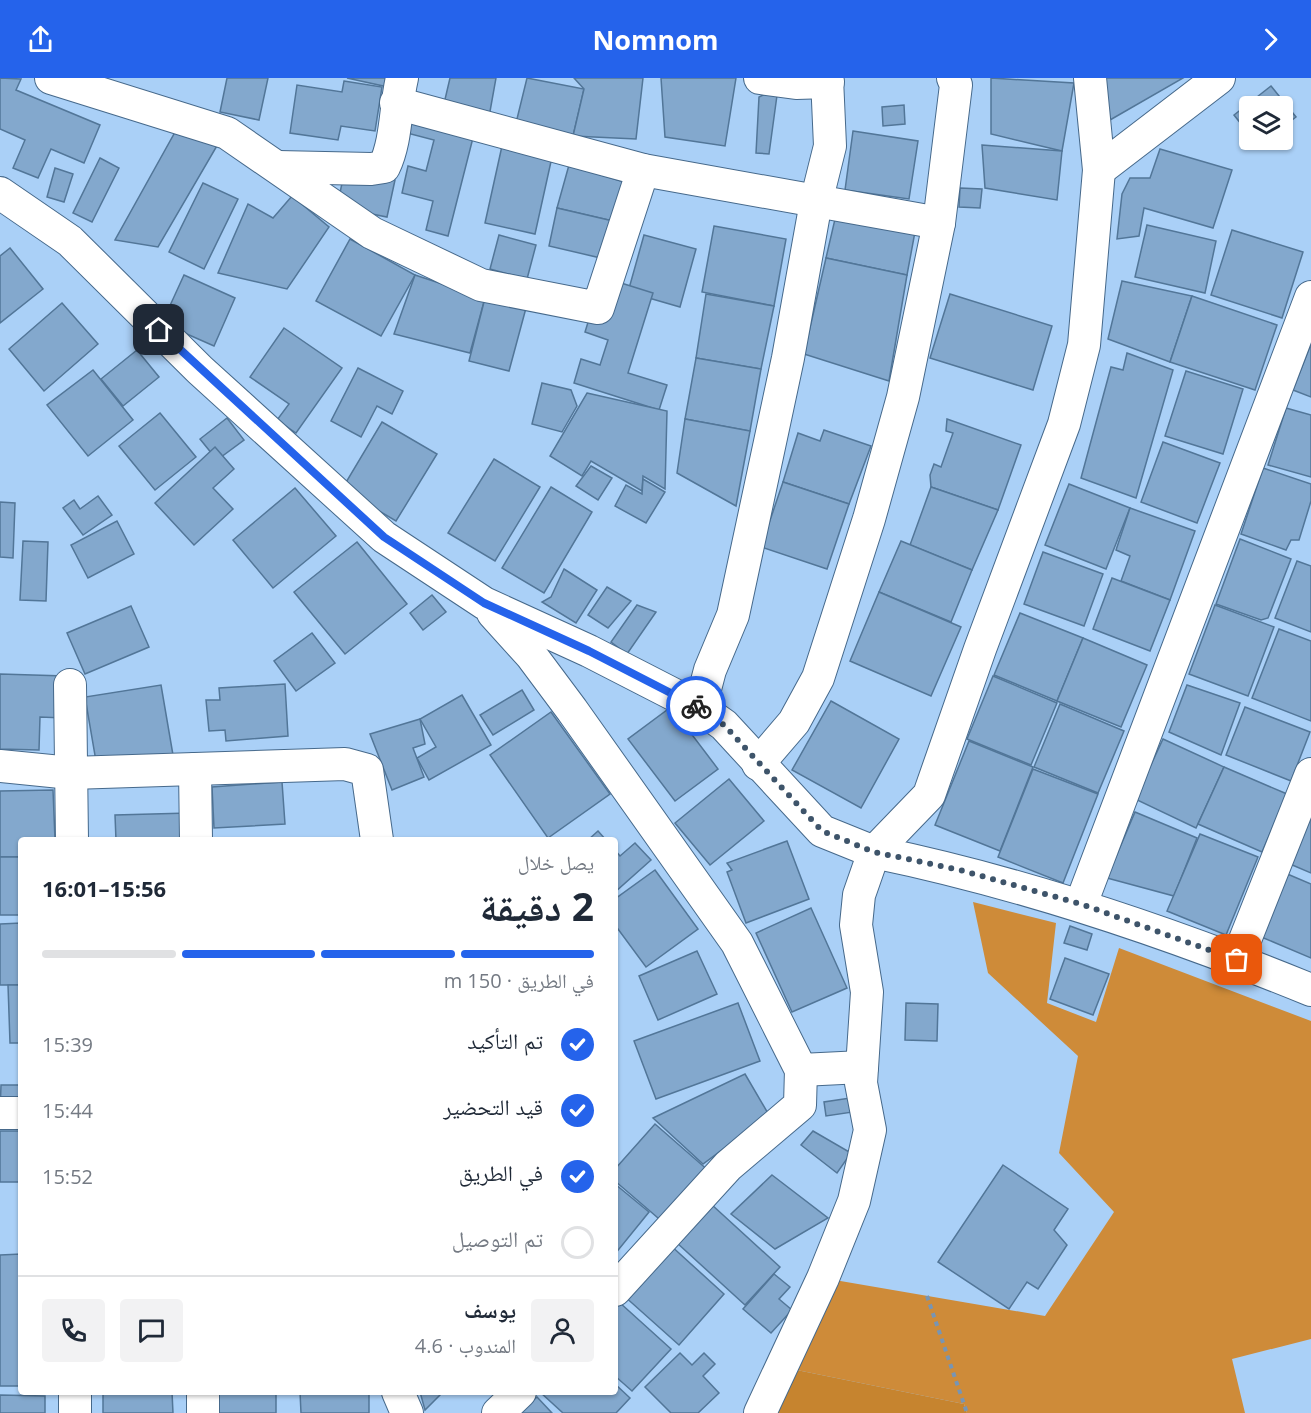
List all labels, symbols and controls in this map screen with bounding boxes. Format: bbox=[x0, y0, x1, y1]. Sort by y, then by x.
text: Nomnom bbox=[592, 21, 719, 58]
icon: share bbox=[24, 23, 57, 56]
icon: forward bbox=[1254, 23, 1287, 56]
map controls bbox=[1239, 96, 1293, 150]
button: layers bbox=[1239, 96, 1293, 150]
pin bbox=[133, 304, 184, 355]
icon: home bbox=[142, 313, 175, 346]
courier bbox=[666, 676, 726, 736]
icon: bike bbox=[680, 690, 713, 723]
text: يصل خلال bbox=[518, 849, 594, 876]
text: 15:56–16:01 bbox=[42, 873, 166, 903]
text: 2 دقيقة bbox=[480, 879, 594, 932]
pin bbox=[1211, 934, 1262, 985]
icon: bag bbox=[1220, 943, 1253, 976]
text: في الطريق · 150 m bbox=[444, 967, 594, 994]
text: تم التأكيد bbox=[467, 1025, 543, 1055]
icon: check bbox=[561, 1028, 594, 1061]
text: 15:39 bbox=[42, 1031, 93, 1058]
text: قيد التحضير bbox=[443, 1091, 543, 1121]
icon: check bbox=[561, 1094, 594, 1127]
text: 15:44 bbox=[42, 1097, 93, 1124]
text: في الطريق bbox=[459, 1157, 543, 1187]
icon: check bbox=[561, 1160, 594, 1193]
text: 15:52 bbox=[42, 1163, 93, 1190]
text: تم التوصيل bbox=[452, 1223, 543, 1253]
text: يوسف bbox=[464, 1294, 516, 1324]
button: phone bbox=[42, 1299, 105, 1362]
button: chat bbox=[120, 1299, 183, 1362]
button: person bbox=[531, 1299, 594, 1362]
text: المندوب · 4.6 bbox=[415, 1332, 516, 1359]

